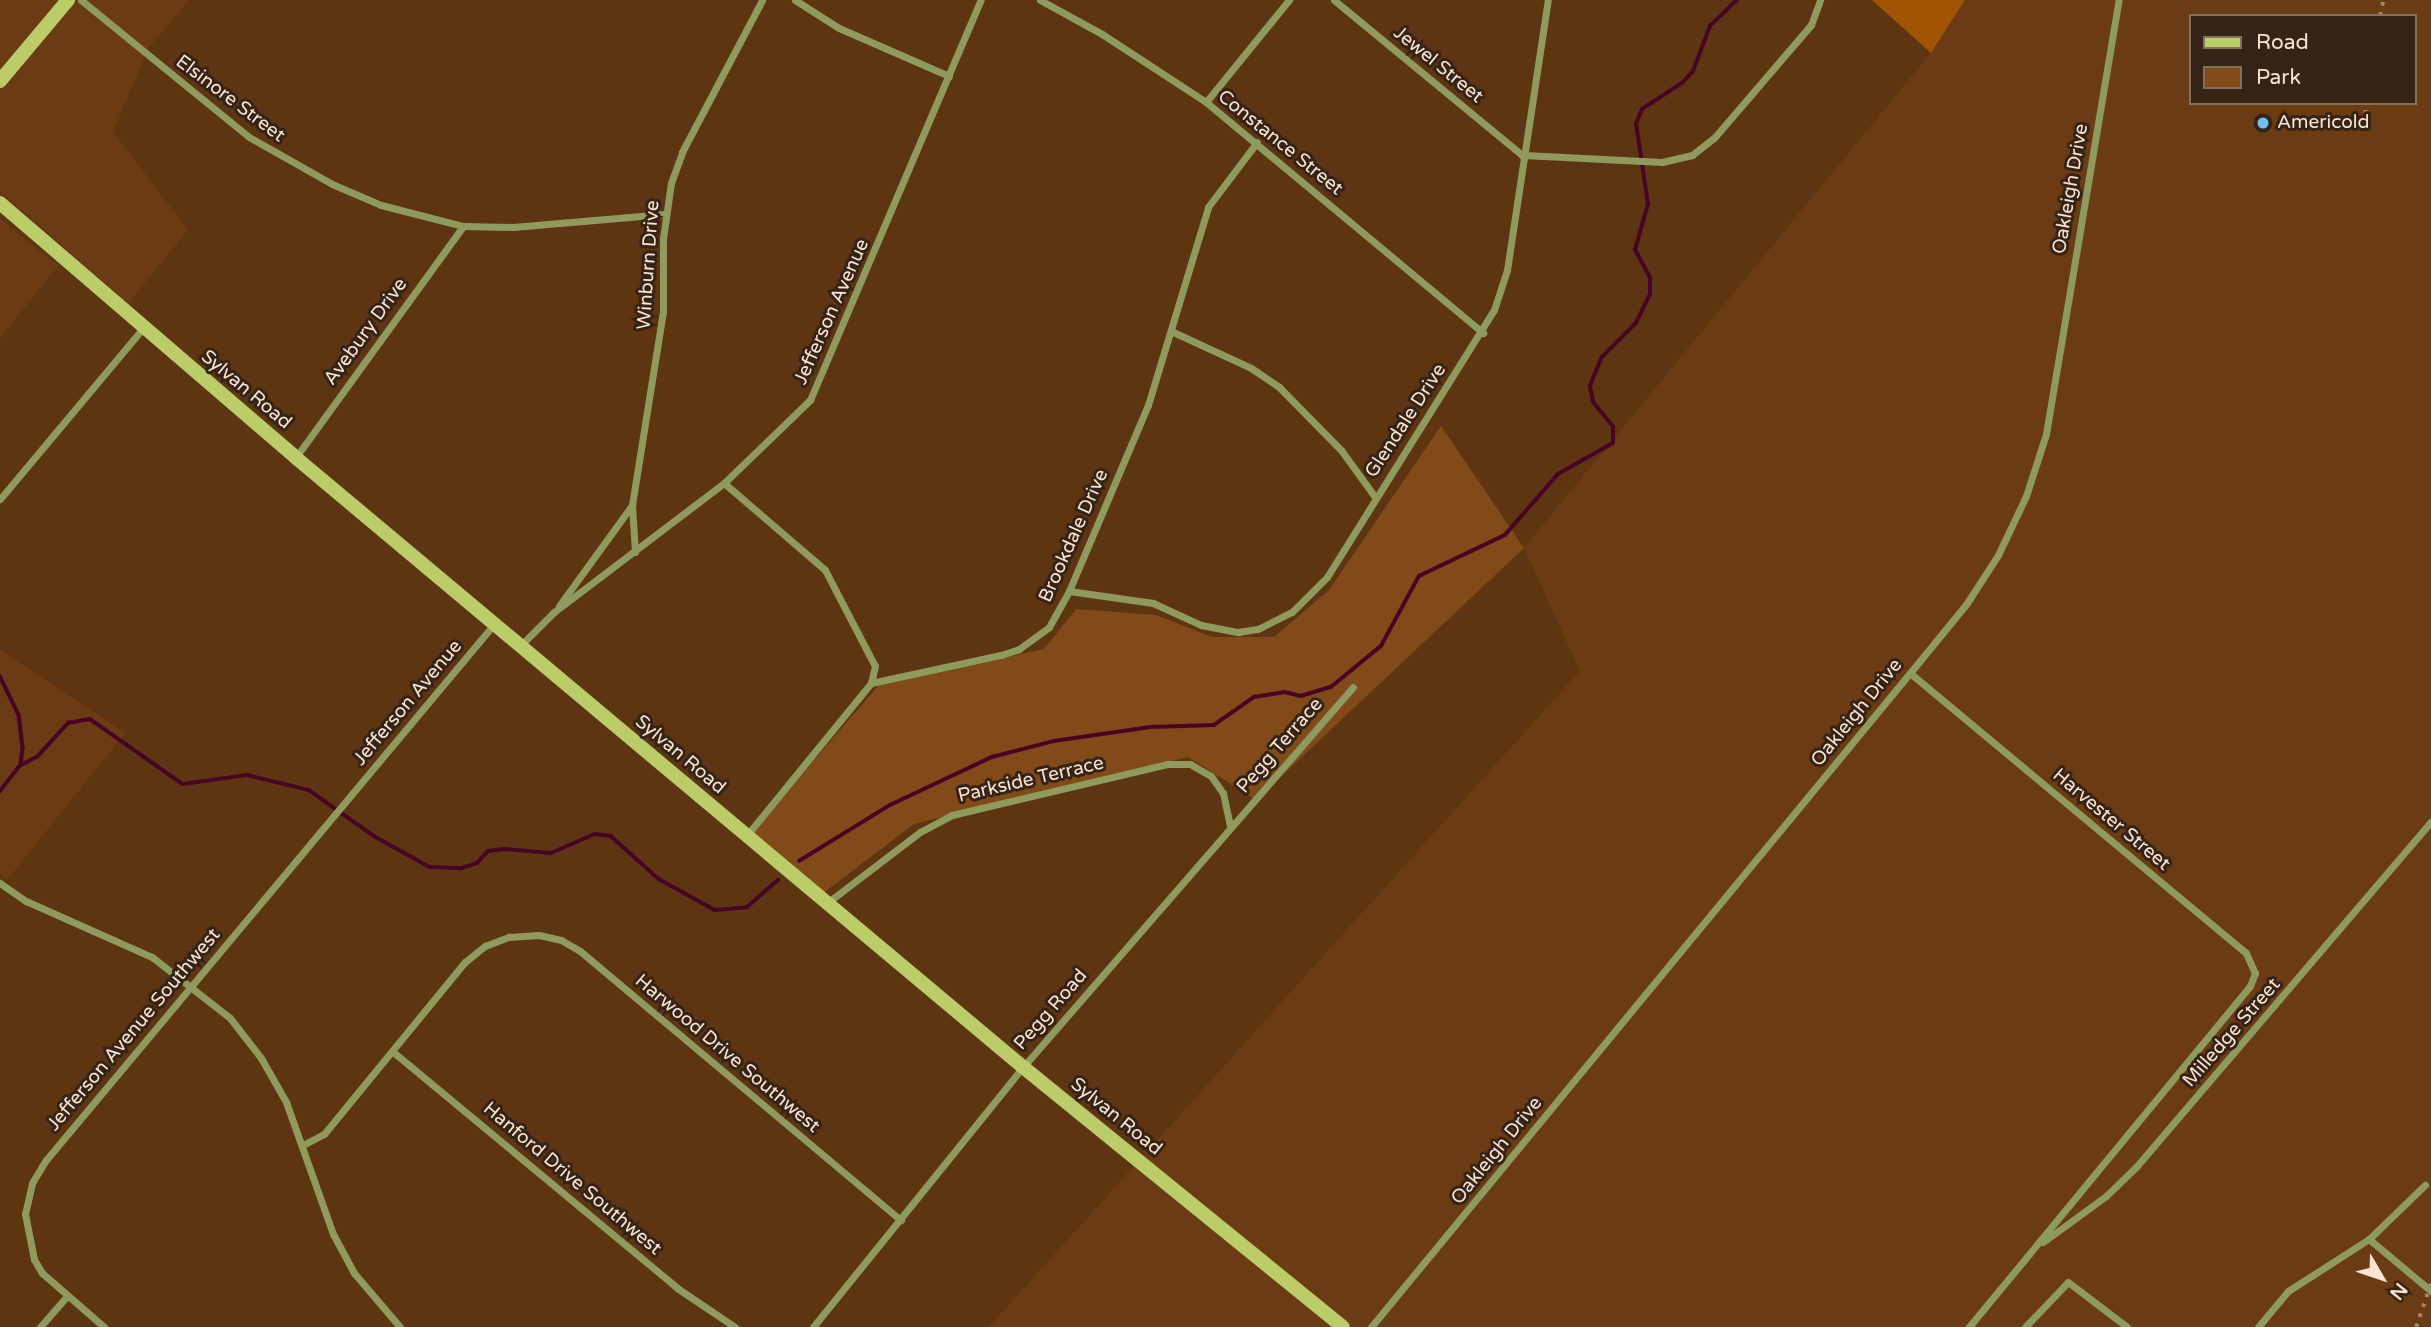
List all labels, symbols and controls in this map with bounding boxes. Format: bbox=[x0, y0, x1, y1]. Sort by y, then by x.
legend bbox=[2190, 14, 2417, 105]
street label: Jewel Street bbox=[1388, 22, 1488, 108]
text: Road bbox=[2256, 30, 2309, 55]
street label: Elsinore Street bbox=[171, 51, 289, 147]
text: Park bbox=[2256, 65, 2301, 90]
street label: Constance Street bbox=[1213, 85, 1347, 201]
place label: Americold bbox=[2277, 112, 2370, 134]
marker: Americold bbox=[2255, 115, 2271, 131]
street label: Oakleigh Drive bbox=[2048, 122, 2094, 256]
street label: Winburn Drive bbox=[633, 200, 665, 330]
street label: Jefferson Avenue bbox=[790, 236, 874, 388]
street label: Avebury Drive bbox=[319, 274, 413, 390]
street label: Sylvan Road bbox=[196, 346, 296, 434]
street label: Glendale Drive bbox=[1361, 360, 1451, 482]
street label: Brookdale Drive bbox=[1034, 466, 1114, 606]
street label: Jefferson Avenue bbox=[349, 636, 467, 770]
street label: Oakleigh Drive bbox=[1807, 655, 1907, 771]
street label: Pegg Terrace bbox=[1232, 693, 1328, 799]
street label: Sylvan Road bbox=[630, 711, 730, 799]
street label: Parkside Terrace bbox=[956, 752, 1106, 808]
street label: Harvester Street bbox=[2048, 764, 2174, 876]
street label: Jefferson Avenue Southwest bbox=[43, 924, 225, 1136]
street label: Pegg Road bbox=[1010, 965, 1092, 1055]
street label: Harwood Drive Southwest bbox=[630, 970, 824, 1138]
street label: Milledge Street bbox=[2178, 974, 2286, 1092]
street label: Sylvan Road bbox=[1066, 1073, 1166, 1161]
street label: Oakleigh Drive bbox=[1447, 1093, 1547, 1209]
street label: Hanford Drive Southwest bbox=[478, 1098, 666, 1260]
north arrow bbox=[2347, 1243, 2417, 1313]
text: N bbox=[2385, 1278, 2412, 1304]

